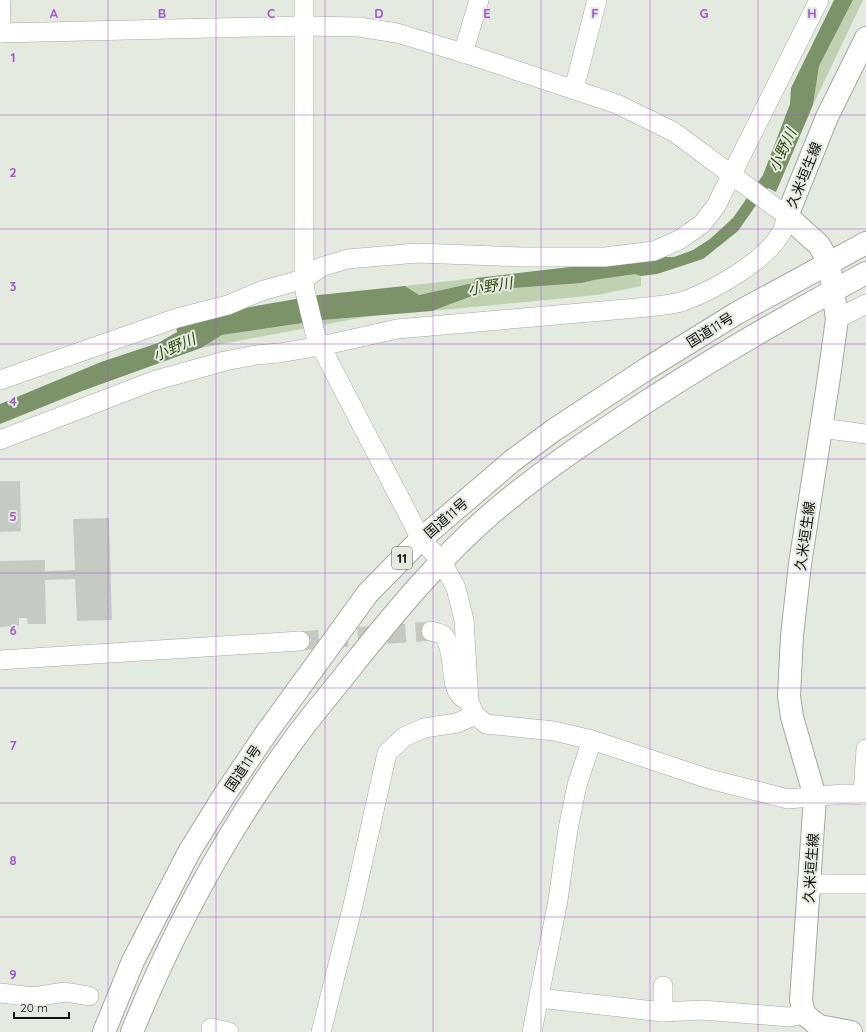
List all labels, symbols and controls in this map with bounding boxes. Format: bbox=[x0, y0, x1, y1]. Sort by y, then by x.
text: A bbox=[50, 5, 59, 21]
text: B bbox=[158, 5, 166, 21]
text: C bbox=[267, 5, 275, 21]
text: D bbox=[374, 5, 384, 21]
text: E bbox=[483, 5, 491, 21]
text: F bbox=[591, 5, 599, 21]
text: G bbox=[699, 5, 709, 21]
text: H bbox=[807, 5, 817, 21]
text: 1 bbox=[10, 49, 16, 65]
water label: 小野川 bbox=[764, 124, 801, 174]
street label: 久米垣生線 bbox=[783, 139, 825, 211]
text: 2 bbox=[9, 164, 17, 180]
water label: 小野川 bbox=[466, 273, 516, 299]
text: 3 bbox=[10, 278, 17, 294]
street label: 国道11号 bbox=[683, 308, 737, 352]
water label: 小野川 bbox=[150, 328, 200, 365]
text: 4 bbox=[9, 393, 17, 409]
street label: 国道11号 bbox=[420, 494, 472, 542]
street label: 久米垣生線 bbox=[791, 500, 819, 572]
text: 5 bbox=[9, 508, 17, 524]
road number: 11 bbox=[392, 547, 412, 569]
text: 6 bbox=[9, 622, 17, 638]
text: 7 bbox=[9, 737, 17, 753]
street label: 国道11号 bbox=[221, 741, 265, 795]
street label: 久米垣生線 bbox=[800, 832, 822, 904]
text: 8 bbox=[9, 852, 17, 868]
text: 9 bbox=[9, 966, 17, 982]
scale bar bbox=[14, 994, 69, 1020]
text: 20 m bbox=[20, 1000, 48, 1015]

